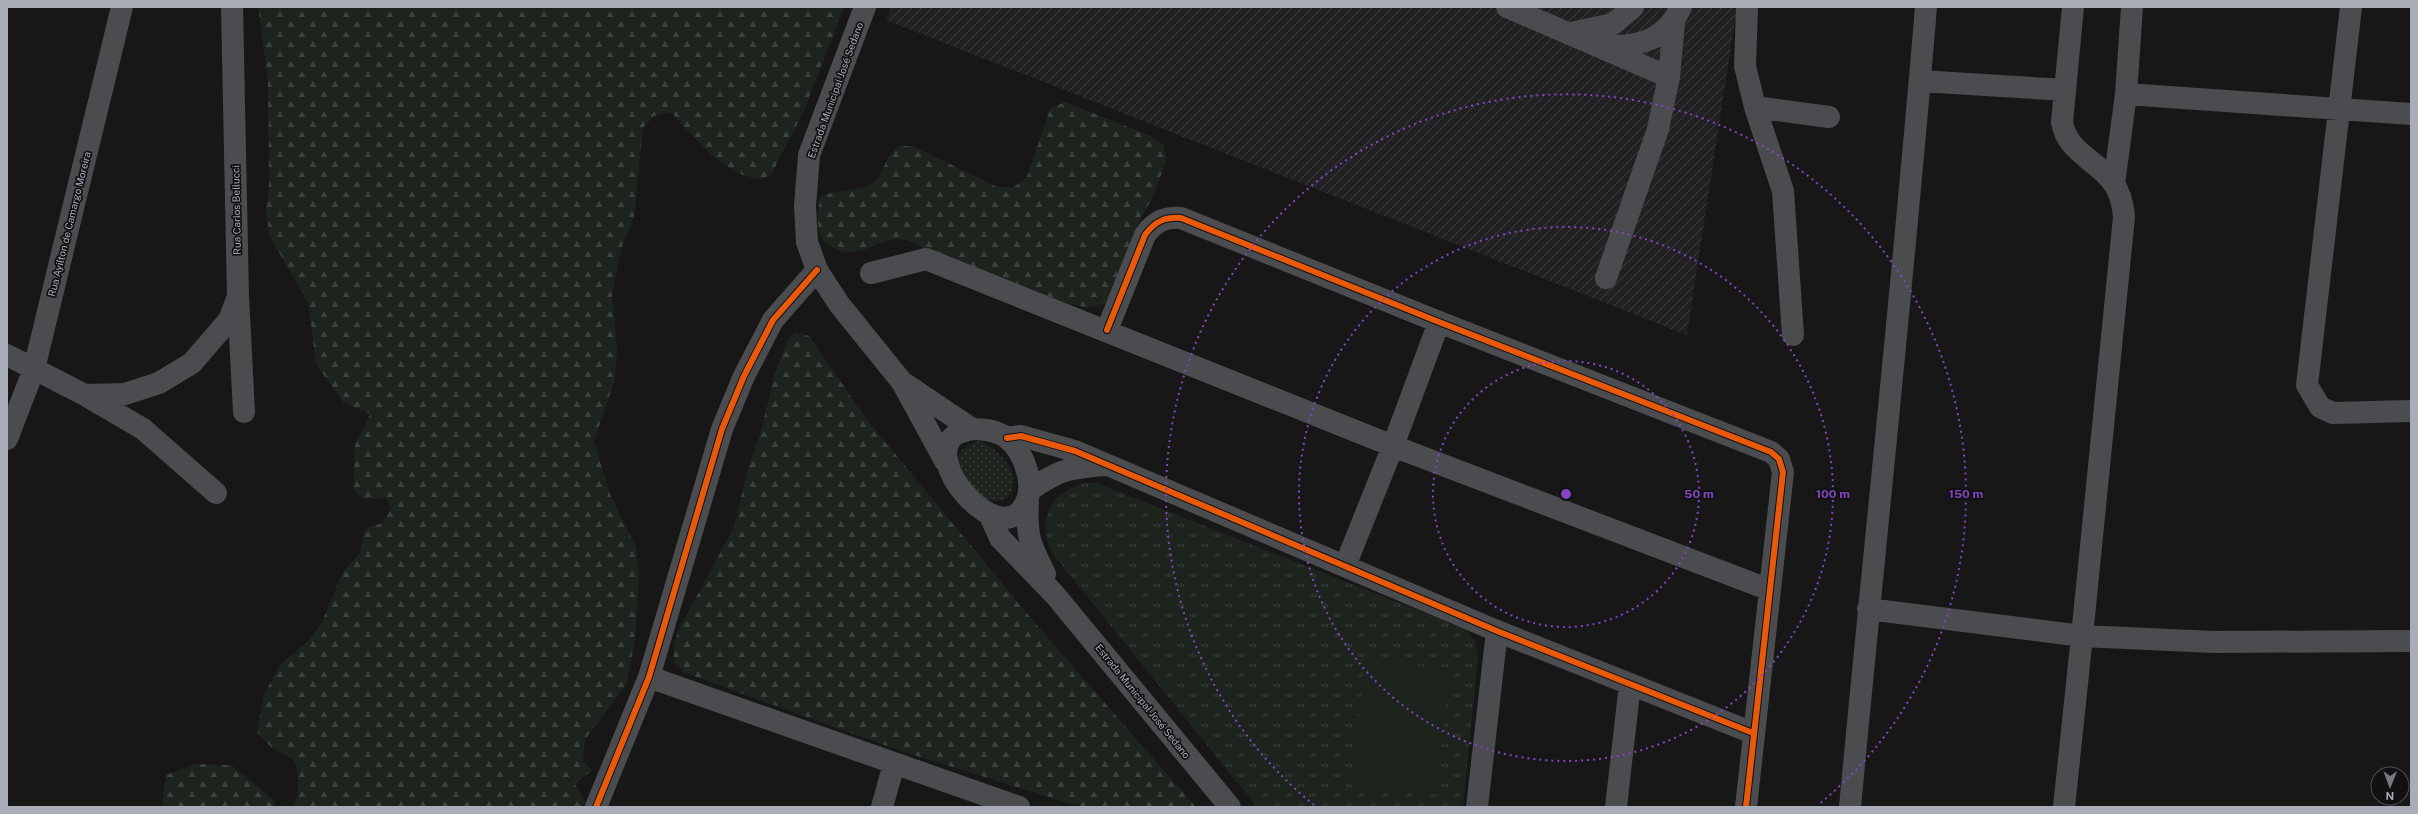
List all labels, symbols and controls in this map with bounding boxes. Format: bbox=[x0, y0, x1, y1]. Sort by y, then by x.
street label: Estrada Municipal José Sedano bbox=[805, 20, 865, 160]
street label: Rua Ayilton de Camargo Moreira bbox=[45, 150, 93, 298]
street label: Rua Carlos Bellucci bbox=[229, 165, 243, 255]
centre of rings bbox=[1559, 487, 1573, 501]
text: 50 m bbox=[1684, 487, 1714, 501]
text: 100 m bbox=[1816, 487, 1850, 501]
text: 150 m bbox=[1949, 487, 1983, 501]
street label: Estrada Municipal José Sedano bbox=[1093, 641, 1193, 761]
north arrow bbox=[2370, 766, 2410, 806]
text: N bbox=[2385, 790, 2394, 802]

